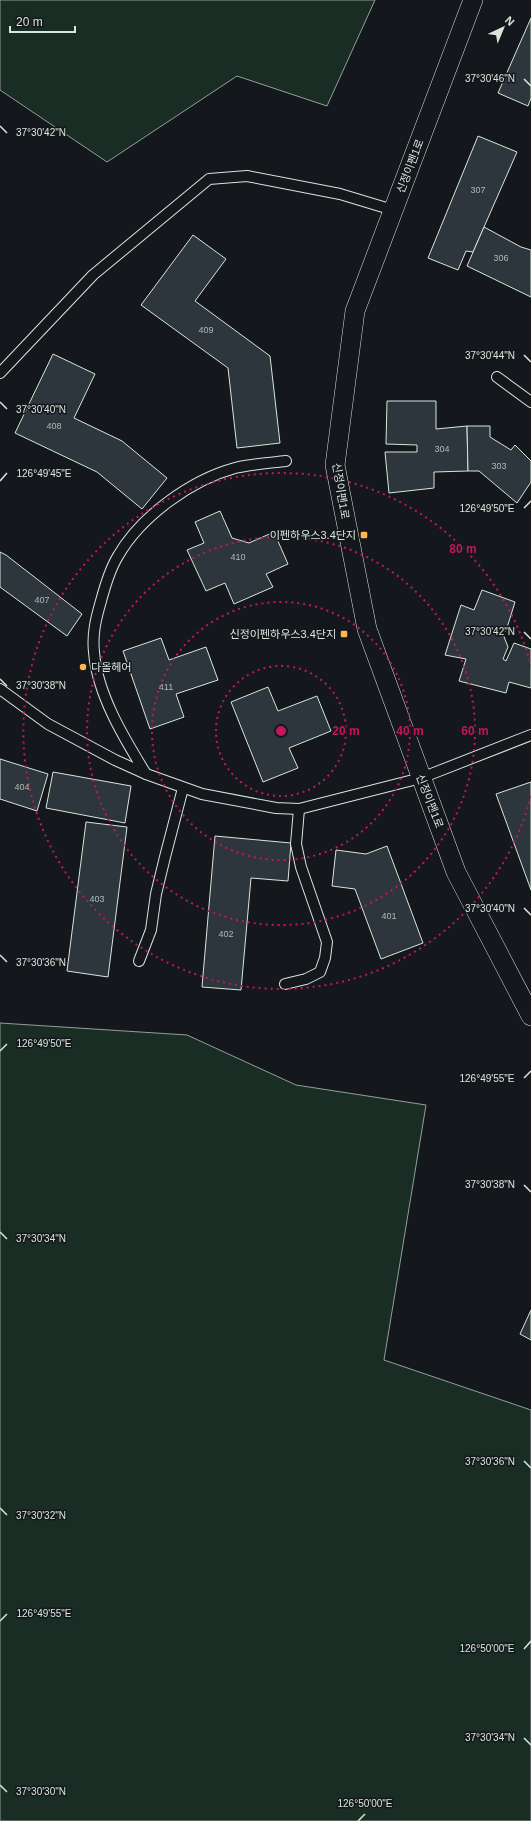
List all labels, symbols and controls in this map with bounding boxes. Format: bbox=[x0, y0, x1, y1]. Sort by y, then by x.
scale bar bbox=[10, 8, 75, 34]
north arrow bbox=[483, 8, 523, 48]
text: N bbox=[503, 14, 517, 28]
text: 20 m bbox=[16, 15, 43, 29]
text: 37°30'46"N bbox=[465, 73, 515, 84]
text: 37°30'42"N bbox=[16, 127, 66, 138]
street label: 신정이펜1로 bbox=[394, 137, 426, 195]
house number: 307 bbox=[470, 185, 486, 195]
house number: 306 bbox=[493, 253, 509, 263]
house number: 409 bbox=[198, 325, 214, 335]
text: 37°30'44"N bbox=[465, 350, 515, 361]
text: 37°30'40"N bbox=[16, 404, 66, 415]
house number: 408 bbox=[46, 421, 62, 431]
house number: 304 bbox=[434, 444, 450, 454]
house number: 303 bbox=[491, 461, 507, 471]
street label: 신정이펜1로 bbox=[331, 462, 351, 520]
text: 126°49'45"E bbox=[16, 468, 72, 479]
text: 126°49'50"E bbox=[459, 503, 515, 514]
place label: 이펜하우스3.4단지 bbox=[270, 529, 356, 541]
marker: 이펜하우스3.4단지 bbox=[359, 530, 369, 540]
text: 80 m bbox=[449, 542, 477, 556]
house number: 410 bbox=[230, 552, 246, 562]
house number: 407 bbox=[34, 595, 50, 605]
text: 37°30'42"N bbox=[465, 626, 515, 637]
place label: 신정이펜하우스3.4단지 bbox=[230, 628, 336, 640]
marker: 신정이펜하우스3.4단지 bbox=[339, 629, 349, 639]
place label: 다올헤어 bbox=[91, 661, 131, 673]
marker: 다올헤어 bbox=[78, 662, 88, 672]
text: 37°30'38"N bbox=[16, 680, 66, 691]
house number: 411 bbox=[159, 682, 173, 692]
centre of rings bbox=[274, 724, 288, 738]
text: 20 m bbox=[332, 724, 360, 738]
text: 40 m bbox=[396, 724, 424, 738]
text: 60 m bbox=[461, 724, 489, 738]
street label: 신정이펜1로 bbox=[414, 772, 446, 830]
house number: 404 bbox=[14, 782, 30, 792]
house number: 403 bbox=[89, 894, 105, 904]
text: 37°30'40"N bbox=[465, 903, 515, 914]
house number: 401 bbox=[381, 911, 397, 921]
house number: 402 bbox=[218, 929, 234, 939]
text: 37°30'36"N bbox=[16, 957, 66, 968]
text: 126°49'50"E bbox=[16, 1038, 72, 1049]
text: 126°49'55"E bbox=[459, 1073, 515, 1084]
text: 37°30'38"N bbox=[465, 1179, 515, 1190]
text: 37°30'34"N bbox=[16, 1233, 66, 1244]
text: 37°30'36"N bbox=[465, 1456, 515, 1467]
text: 37°30'32"N bbox=[16, 1510, 66, 1521]
text: 126°49'55"E bbox=[16, 1608, 72, 1619]
text: 126°50'00"E bbox=[459, 1643, 515, 1654]
text: 37°30'34"N bbox=[465, 1732, 515, 1743]
text: 37°30'30"N bbox=[16, 1786, 66, 1797]
text: 126°50'00"E bbox=[337, 1798, 393, 1809]

